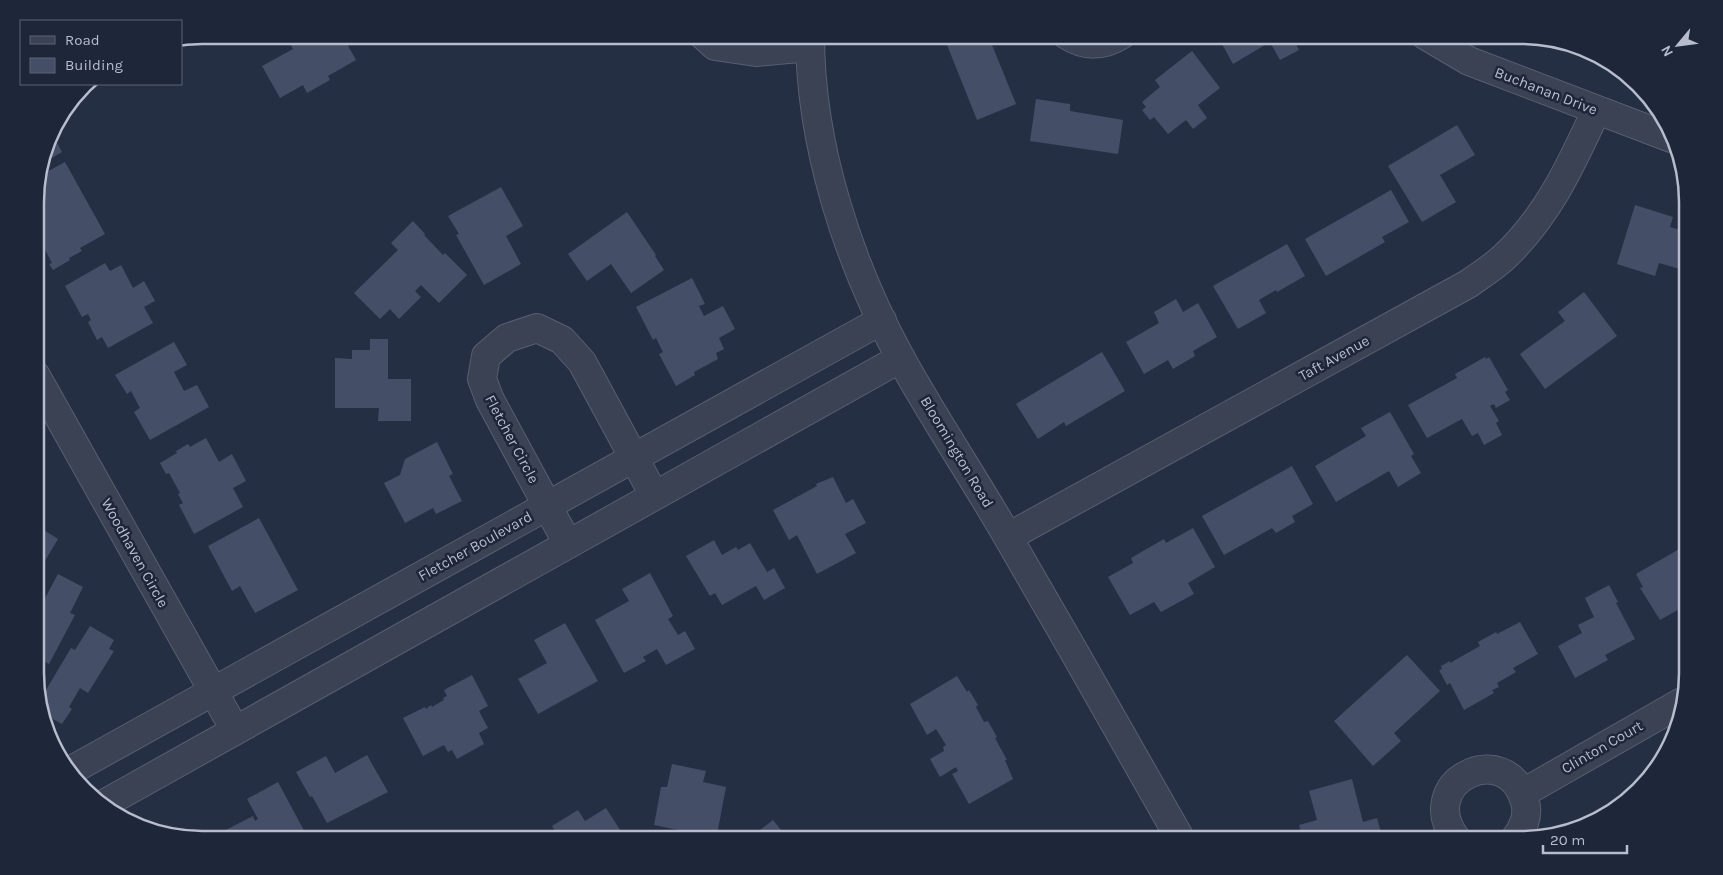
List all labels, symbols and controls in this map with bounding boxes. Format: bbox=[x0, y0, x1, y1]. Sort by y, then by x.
legend bbox=[20, 20, 182, 85]
north arrow bbox=[1653, 20, 1703, 70]
text: Road bbox=[65, 31, 100, 49]
text: N bbox=[1657, 43, 1677, 60]
text: Building bbox=[65, 56, 123, 74]
street label: Buchanan Drive bbox=[1492, 63, 1600, 119]
street label: Taft Avenue bbox=[1295, 331, 1373, 385]
street label: Fletcher Circle bbox=[481, 392, 543, 486]
street label: Bloomington Road bbox=[917, 393, 997, 511]
street label: Woodhaven Circle bbox=[98, 495, 172, 611]
street label: Fletcher Boulevard bbox=[415, 507, 535, 585]
street label: Clinton Court bbox=[1558, 716, 1646, 778]
scale bar bbox=[1543, 822, 1627, 854]
text: 20 m bbox=[1550, 831, 1585, 849]

